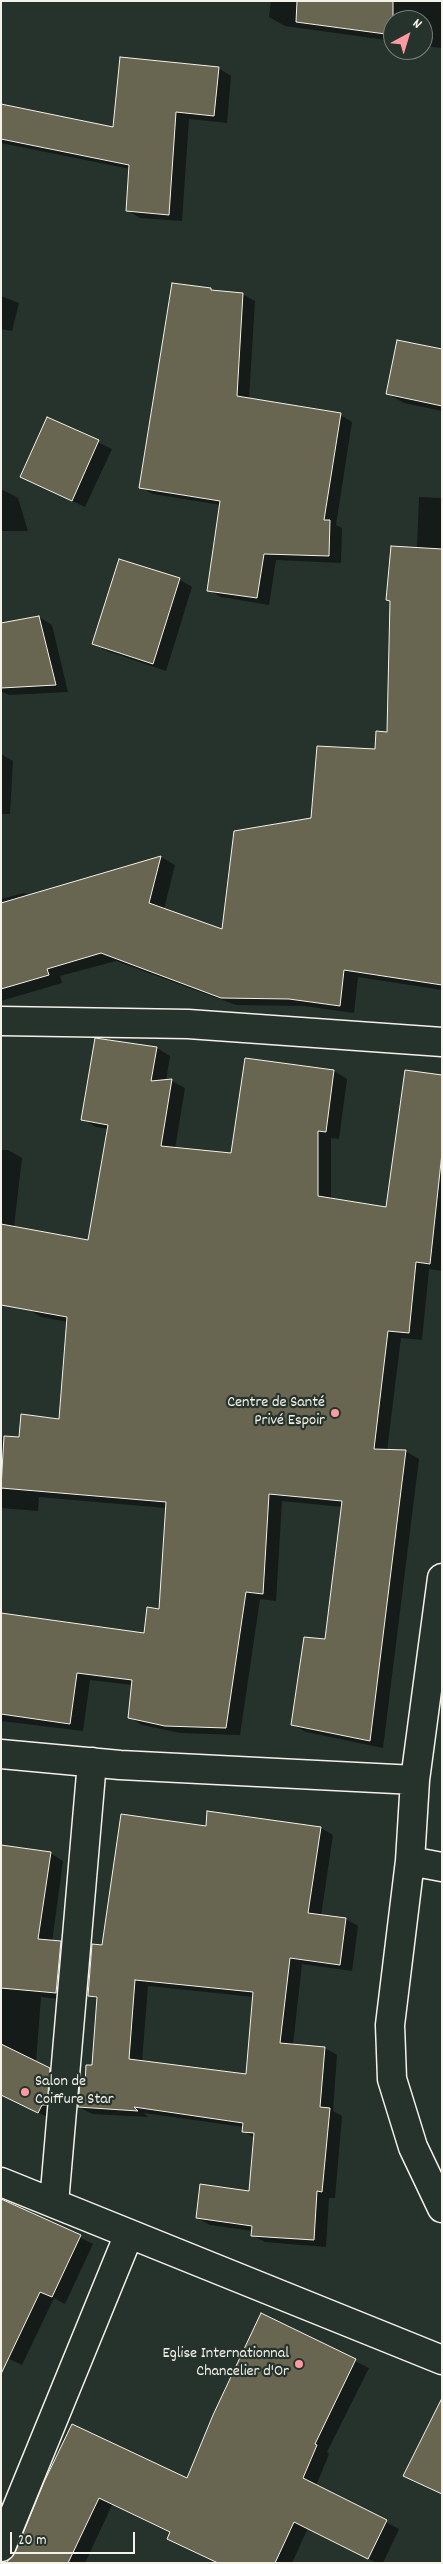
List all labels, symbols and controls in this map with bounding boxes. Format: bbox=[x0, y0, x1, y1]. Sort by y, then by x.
north arrow bbox=[383, 10, 433, 60]
text: N bbox=[408, 14, 426, 34]
place label: Centre de Santé Privé Espoir bbox=[227, 1394, 325, 1432]
marker: Centre de Santé Privé Espoir bbox=[329, 1407, 341, 1419]
place label: Salon de Coiffure Star bbox=[35, 2073, 114, 2111]
marker: Salon de Coiffure Star bbox=[19, 2086, 31, 2098]
place label: Eglise Internationnal Chancelier d'Or bbox=[162, 2345, 289, 2383]
marker: Eglise Internationnal Chancelier d'Or bbox=[293, 2358, 305, 2370]
scale bar bbox=[12, 2522, 138, 2554]
text: 20 m bbox=[18, 2530, 46, 2552]

